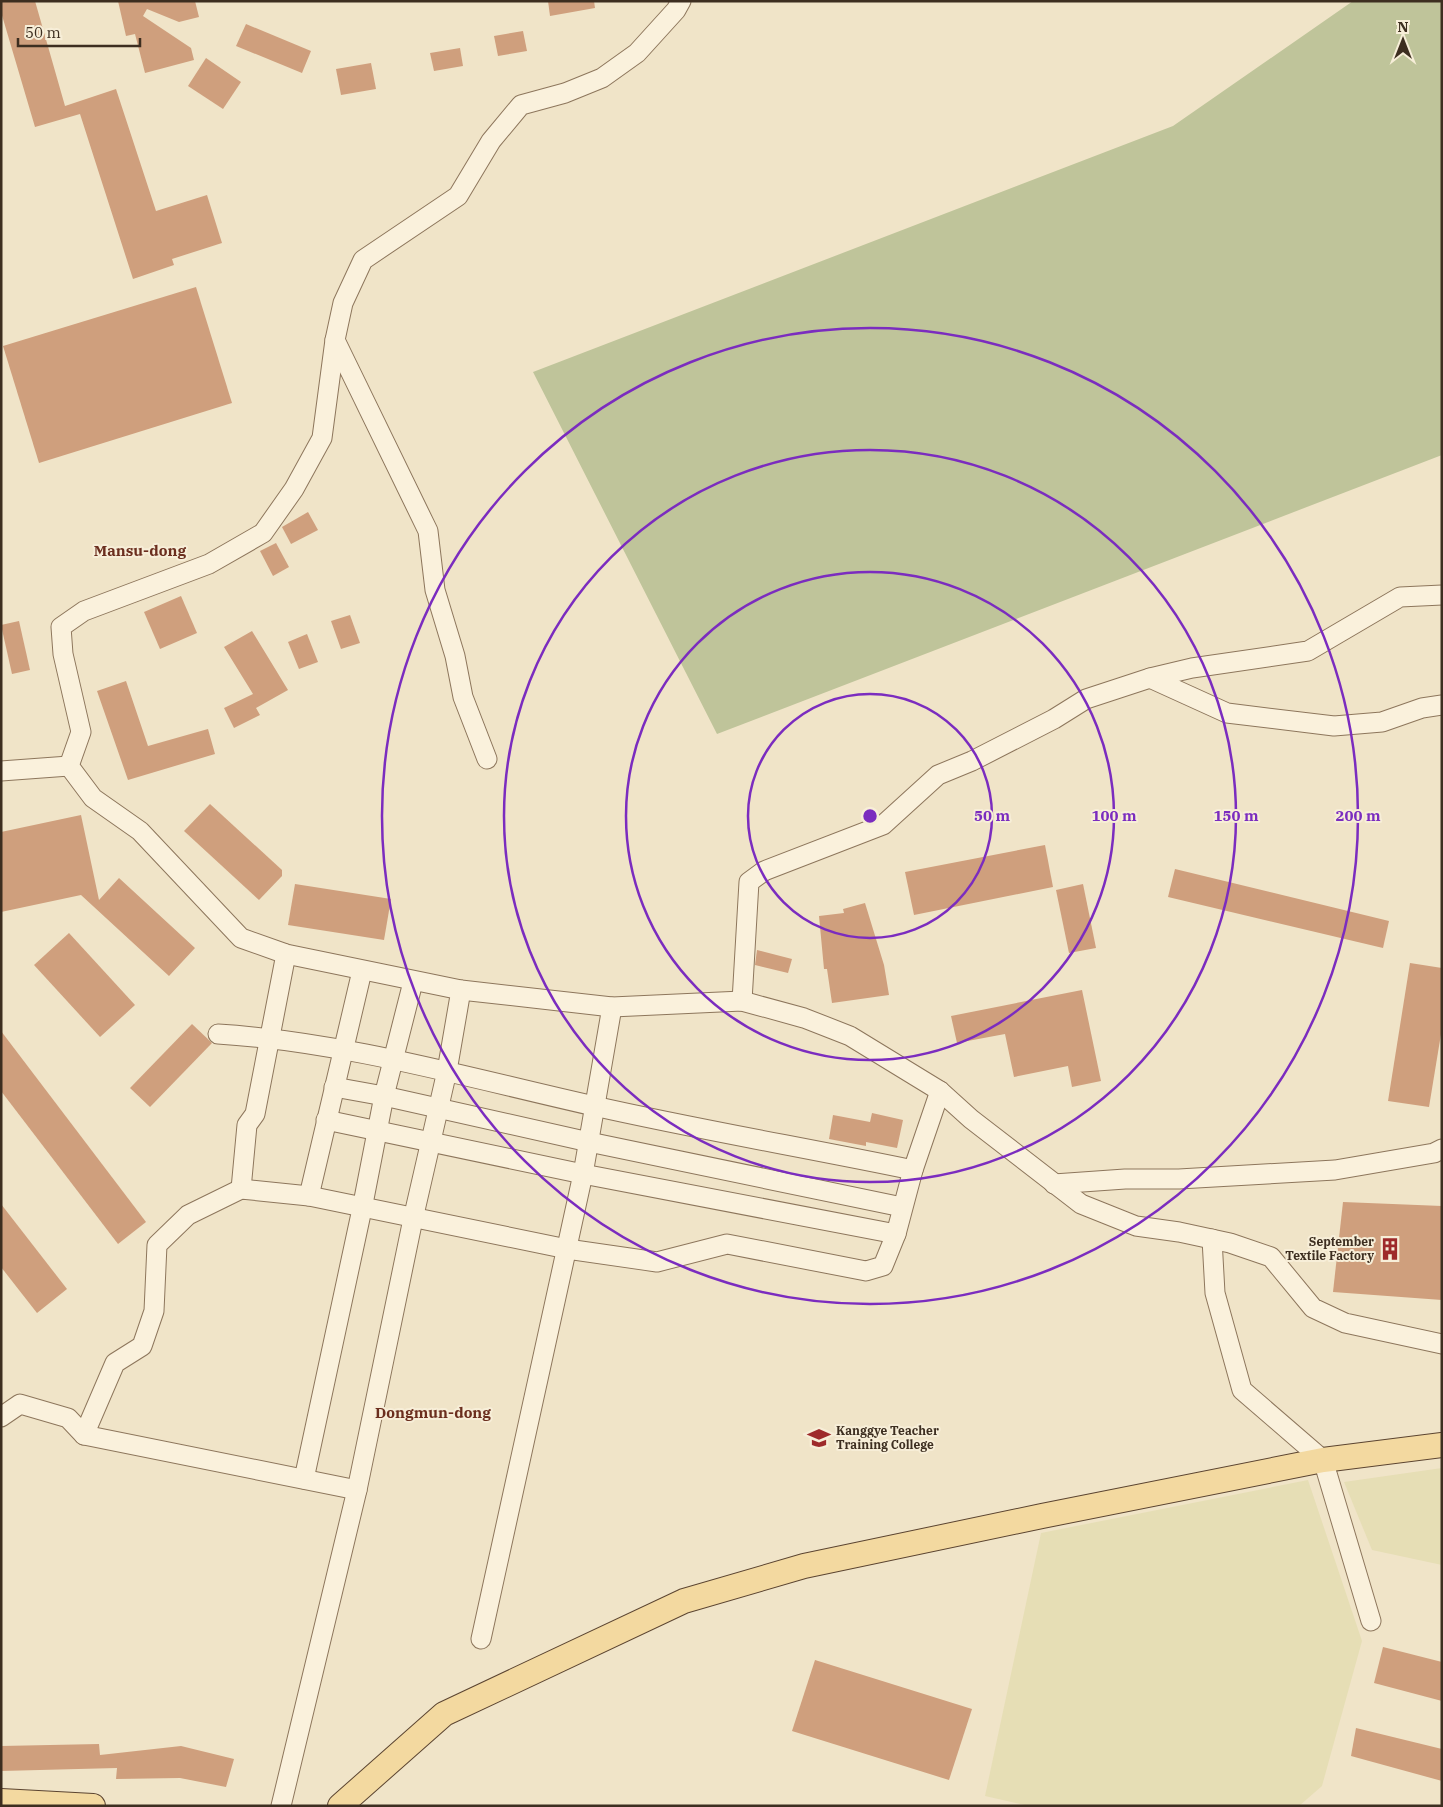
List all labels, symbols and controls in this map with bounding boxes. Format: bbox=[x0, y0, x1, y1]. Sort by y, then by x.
scale bar bbox=[18, 15, 140, 47]
north arrow bbox=[1378, 15, 1428, 65]
text: N bbox=[1397, 18, 1409, 36]
text: 50 m bbox=[25, 23, 61, 42]
district label: Mansu-dong bbox=[94, 541, 186, 560]
text: 50 m bbox=[974, 806, 1010, 825]
text: 100 m bbox=[1091, 806, 1137, 825]
text: 150 m bbox=[1213, 806, 1259, 825]
text: 200 m bbox=[1335, 806, 1381, 825]
centre of rings bbox=[861, 807, 879, 825]
place label: September Textile Factory bbox=[1285, 1234, 1374, 1263]
building icon: September Textile Factory bbox=[1377, 1236, 1403, 1262]
district label: Dongmun-dong bbox=[375, 1403, 491, 1422]
place label: Kanggye Teacher Training College bbox=[836, 1423, 939, 1452]
school or university icon: Kanggye Teacher Training College bbox=[806, 1425, 832, 1451]

